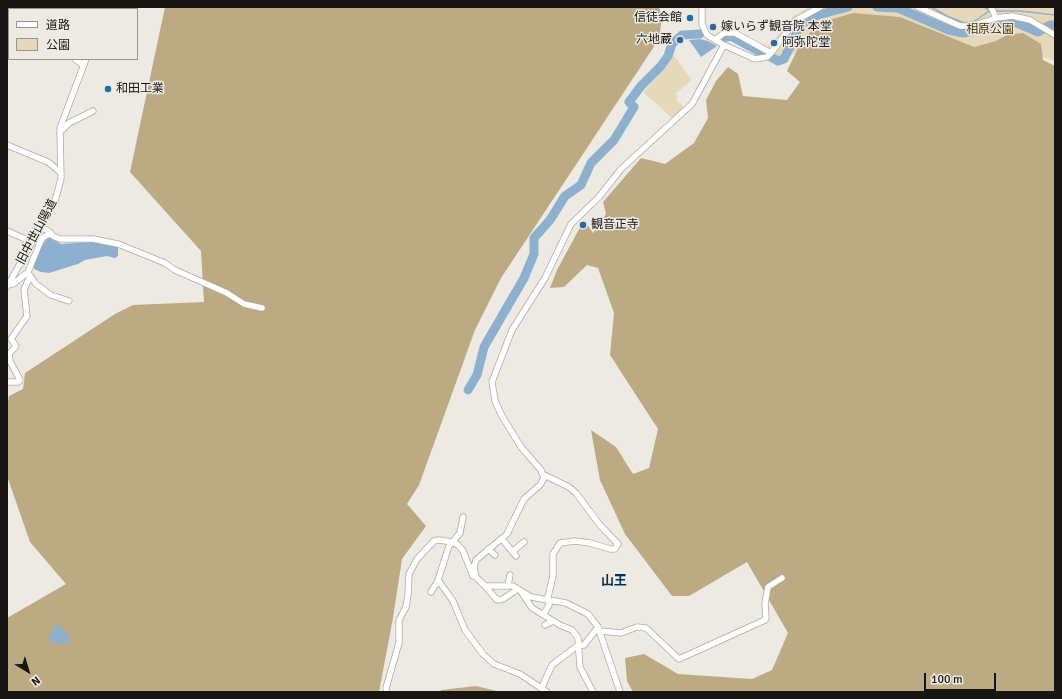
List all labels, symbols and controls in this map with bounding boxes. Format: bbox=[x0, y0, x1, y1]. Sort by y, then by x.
legend bbox=[8, 8, 138, 60]
place label: 信徒会館 bbox=[634, 11, 682, 25]
marker: 信徒会館 bbox=[685, 13, 695, 23]
text: 道路 bbox=[46, 18, 70, 33]
place label: 嫁いらず観音院 本堂 bbox=[721, 20, 832, 34]
marker: 嫁いらず観音院 本堂 bbox=[708, 22, 718, 32]
park label: 相原公園 bbox=[966, 23, 1014, 37]
place label: 六地蔵 bbox=[636, 33, 672, 47]
marker: 六地蔵 bbox=[675, 35, 685, 45]
place label: 阿弥陀堂 bbox=[782, 36, 830, 50]
text: 公園 bbox=[46, 38, 70, 53]
marker: 阿弥陀堂 bbox=[769, 38, 779, 48]
place label: 和田工業 bbox=[116, 82, 164, 96]
marker: 和田工業 bbox=[103, 84, 113, 94]
street label: 旧中世山陽道 bbox=[14, 197, 60, 267]
place label: 観音正寺 bbox=[591, 218, 639, 232]
marker: 観音正寺 bbox=[578, 220, 588, 230]
district label: 山王 bbox=[601, 574, 627, 590]
north arrow bbox=[8, 651, 48, 691]
scale bar bbox=[926, 665, 998, 691]
text: 100 m bbox=[931, 672, 963, 687]
text: N bbox=[29, 673, 43, 688]

